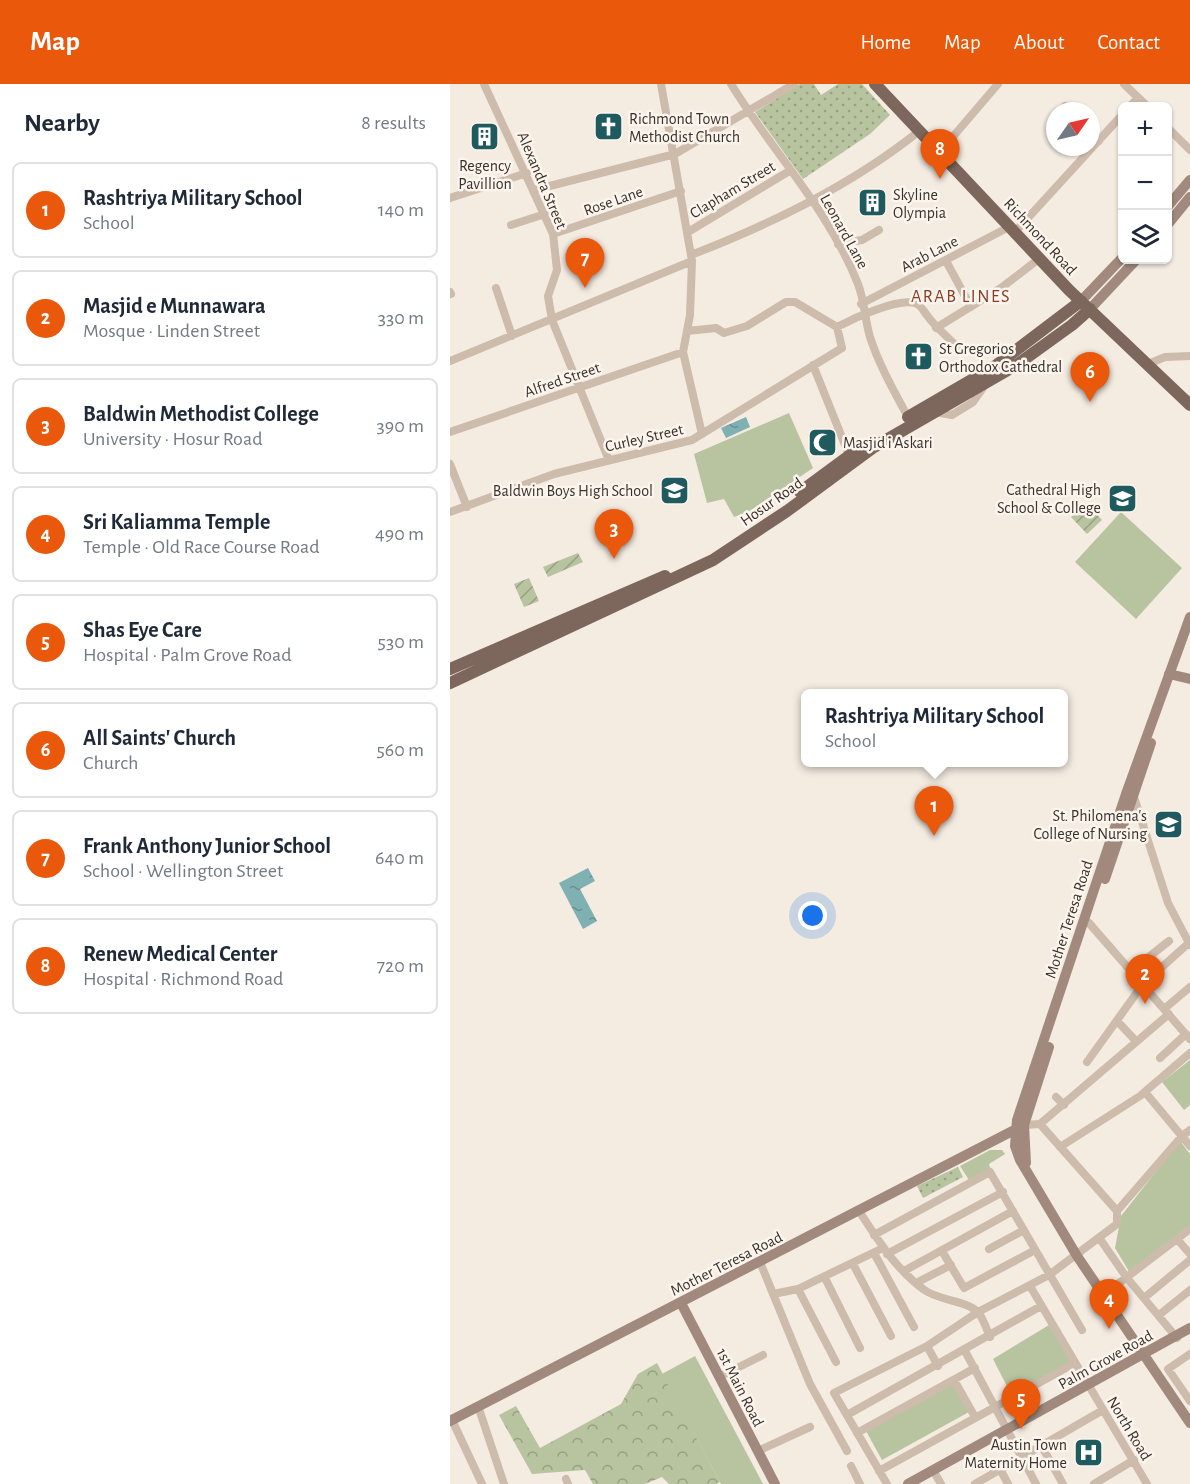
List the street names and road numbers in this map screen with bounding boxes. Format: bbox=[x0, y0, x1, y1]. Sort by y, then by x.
street label: Alexandra Street bbox=[514, 130, 570, 231]
street label: Clapham Street bbox=[687, 158, 778, 222]
street label: Rose Lane bbox=[582, 183, 645, 219]
street label: Leonard Lane bbox=[817, 191, 871, 271]
street label: Richmond Road bbox=[1001, 195, 1080, 278]
street label: Arab Lane bbox=[898, 233, 961, 275]
street label: Alfred Street bbox=[522, 359, 602, 400]
street label: Curley Street bbox=[604, 421, 685, 456]
street label: Hosur Road bbox=[737, 475, 806, 529]
street label: Mother Teresa Road bbox=[1042, 858, 1096, 980]
street label: Mother Teresa Road bbox=[668, 1229, 785, 1299]
street label: Palm Grove Road bbox=[1056, 1327, 1155, 1392]
street label: 1st Main Road bbox=[714, 1346, 767, 1429]
street label: North Road bbox=[1104, 1394, 1154, 1463]

